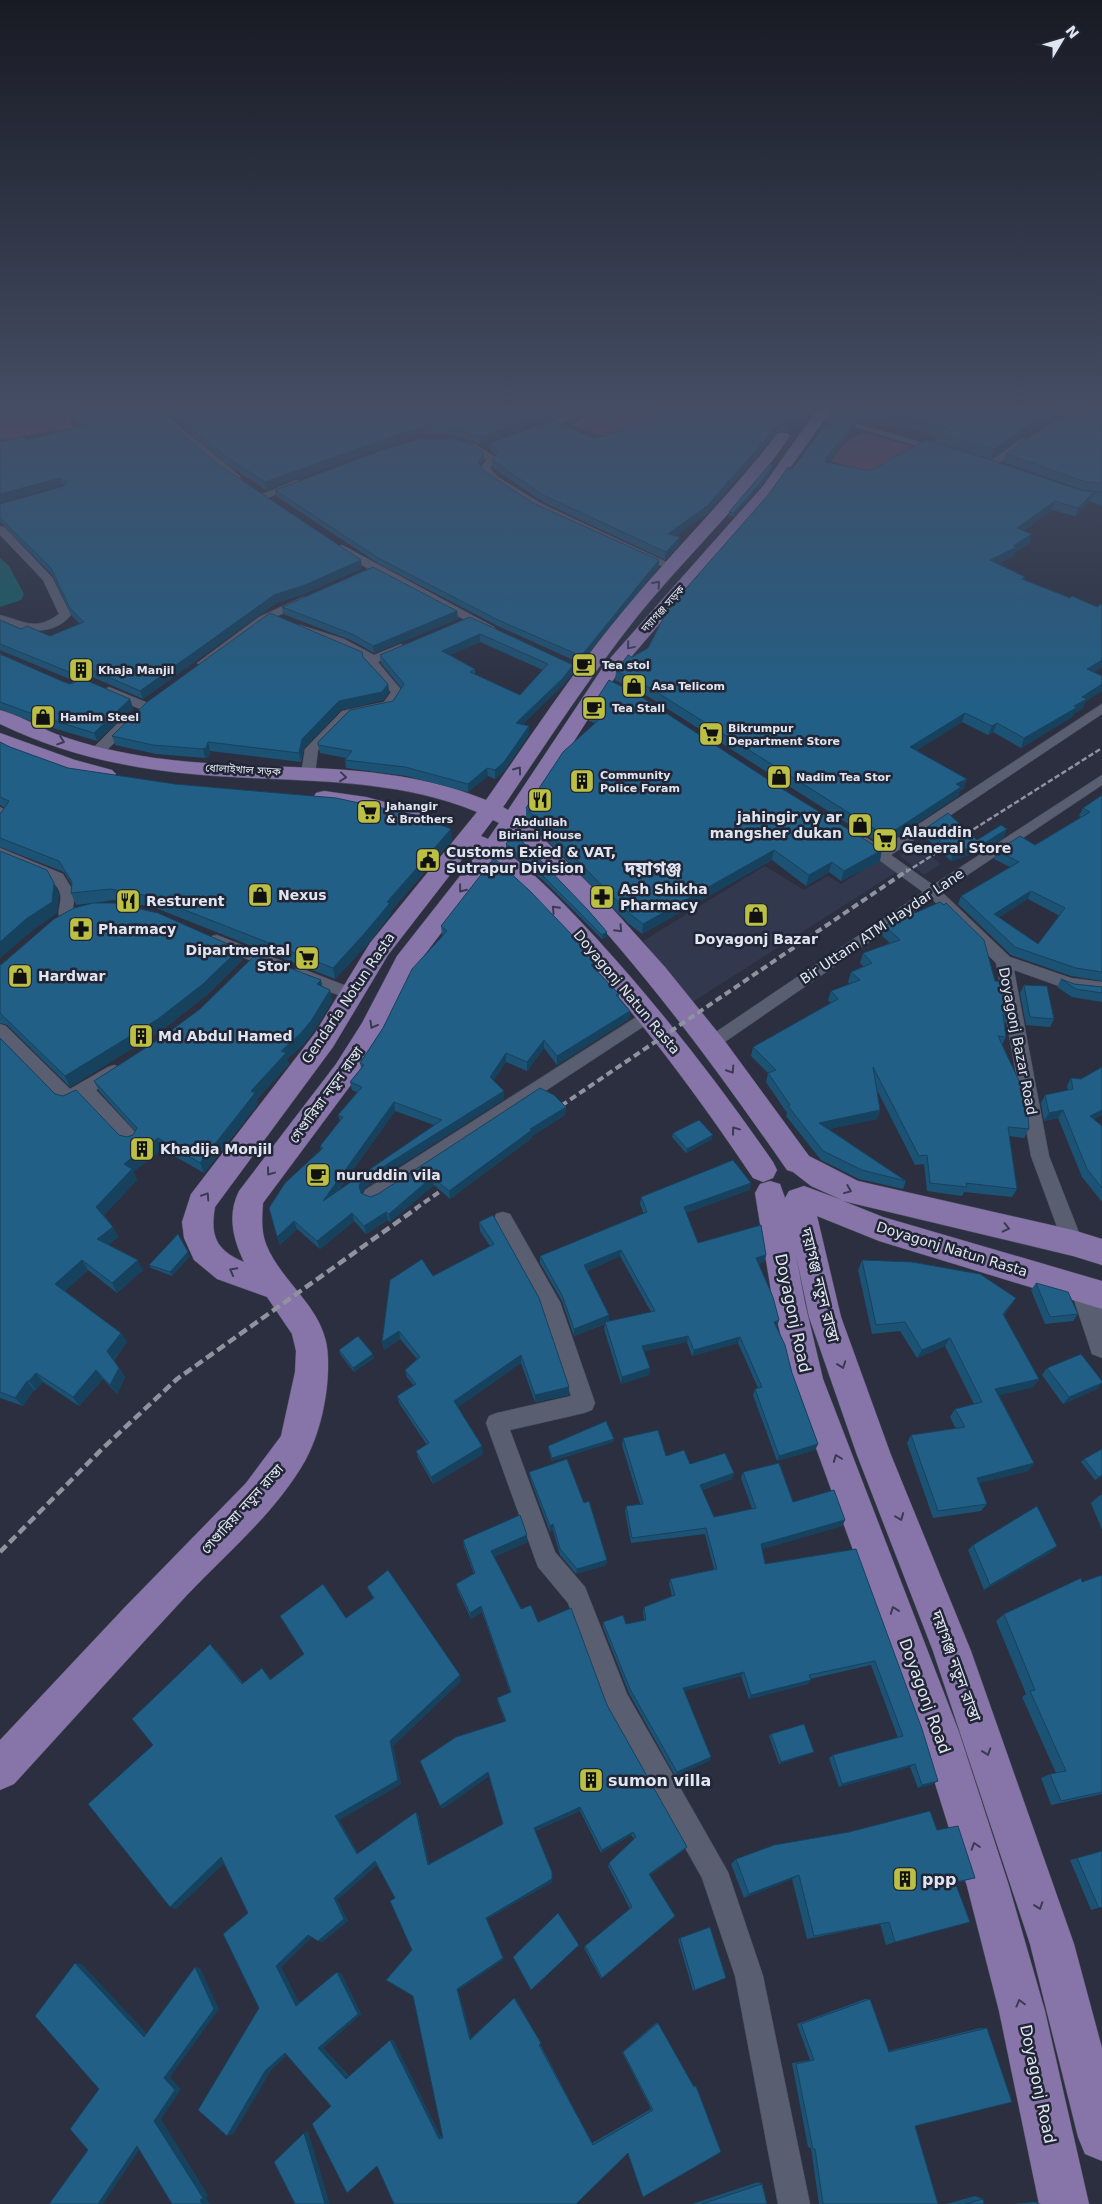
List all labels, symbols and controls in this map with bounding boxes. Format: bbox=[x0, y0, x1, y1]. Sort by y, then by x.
north arrow bbox=[1037, 15, 1087, 65]
text: N bbox=[1062, 22, 1082, 42]
one-way arrow bbox=[651, 580, 660, 589]
street label: দয়াগঞ্জ সড়ক bbox=[638, 583, 687, 636]
one-way arrow bbox=[627, 641, 636, 650]
cafe icon: Tea stol bbox=[571, 652, 597, 678]
building icon: Khaja Manjil bbox=[68, 657, 94, 683]
place label: Tea stol bbox=[602, 659, 650, 672]
place label: Khaja Manjil bbox=[98, 664, 174, 677]
shop icon: Asa Telicom bbox=[621, 673, 647, 699]
place label: Asa Telicom bbox=[652, 680, 725, 693]
cafe icon: Tea Stall bbox=[581, 695, 607, 721]
place label: Tea Stall bbox=[612, 702, 665, 715]
shop icon: Hamim Steel bbox=[30, 704, 56, 730]
place label: Hamim Steel bbox=[60, 711, 139, 724]
supermarket icon: Bikrumpur Department Store bbox=[698, 721, 724, 747]
place label: Bikrumpur Department Store bbox=[728, 722, 840, 748]
one-way arrow bbox=[57, 735, 65, 745]
street label: ধোলাইখাল সড়ক bbox=[205, 762, 281, 778]
shop icon: Nadim Tea Stor bbox=[766, 764, 792, 790]
one-way arrow bbox=[513, 767, 521, 776]
building icon: Community Police Foram bbox=[569, 768, 595, 794]
place label: Community Police Foram bbox=[600, 769, 680, 795]
one-way arrow bbox=[339, 771, 347, 782]
place label: Nadim Tea Stor bbox=[796, 771, 891, 784]
restaurant icon: Abdullah Biriani House bbox=[527, 787, 553, 813]
supermarket icon: Jahangir & Brothers bbox=[356, 799, 382, 825]
place label: Jahangir & Brothers bbox=[385, 800, 454, 826]
place label: jahingir vy ar mangsher dukan bbox=[710, 809, 842, 841]
shop icon: jahingir vy ar mangsher dukan bbox=[847, 812, 873, 838]
place label: Abdullah Biriani House bbox=[499, 816, 581, 842]
place label: Alauddin General Store bbox=[902, 824, 1011, 856]
supermarket icon: Alauddin General Store bbox=[872, 827, 898, 853]
place label: Customs Exied & VAT, Sutrapur Division bbox=[446, 844, 616, 876]
public building icon: Customs Exied & VAT, Sutrapur Division bbox=[415, 847, 441, 873]
district label: দয়াগঞ্জ bbox=[624, 857, 681, 879]
street label: Bir Uttam ATM Haydar Lane bbox=[797, 865, 967, 987]
place label: Ash Shikha Pharmacy bbox=[620, 881, 708, 913]
shop icon: Nexus bbox=[247, 882, 273, 908]
one-way arrow bbox=[458, 884, 467, 893]
pharmacy icon: Ash Shikha Pharmacy bbox=[589, 884, 615, 910]
place label: Nexus bbox=[278, 887, 327, 903]
restaurant icon: Resturent bbox=[115, 888, 141, 914]
place label: Resturent bbox=[146, 893, 225, 909]
shop icon: Doyagonj Bazar bbox=[743, 902, 769, 928]
one-way arrow bbox=[552, 906, 561, 915]
pharmacy icon: Pharmacy bbox=[68, 916, 94, 942]
place label: Pharmacy bbox=[98, 921, 176, 937]
one-way arrow bbox=[613, 924, 622, 933]
street label: Doyagonj Natun Rasta bbox=[570, 927, 684, 1057]
street label: Gendaria Notun Rasta bbox=[298, 929, 398, 1067]
place label: Doyagonj Bazar bbox=[694, 931, 818, 947]
place label: Dipartmental Stor bbox=[186, 942, 290, 974]
supermarket icon: Dipartmental Stor bbox=[294, 945, 320, 971]
shop icon: Hardwar bbox=[7, 963, 33, 989]
street label: Doyagonj Bazar Road bbox=[996, 966, 1040, 1116]
place label: Hardwar bbox=[38, 968, 105, 984]
one-way arrow bbox=[369, 1020, 379, 1029]
building icon: Md Abdul Hamed bbox=[128, 1023, 154, 1049]
place label: Md Abdul Hamed bbox=[158, 1028, 293, 1044]
street label: গেণ্ডারিয়া নতুন রাস্তা bbox=[286, 1044, 367, 1147]
one-way arrow bbox=[725, 1064, 734, 1074]
one-way arrow bbox=[732, 1127, 740, 1136]
building icon: Khadija Monjil bbox=[129, 1136, 155, 1162]
place label: Khadija Monjil bbox=[160, 1141, 272, 1157]
cafe icon: nuruddin vila bbox=[305, 1162, 331, 1188]
one-way arrow bbox=[267, 1166, 275, 1175]
place label: nuruddin vila bbox=[336, 1167, 441, 1183]
one-way arrow bbox=[843, 1184, 852, 1194]
one-way arrow bbox=[200, 1192, 209, 1201]
street label: Doyagonj Natun Rasta bbox=[875, 1218, 1029, 1280]
one-way arrow bbox=[1001, 1222, 1010, 1233]
street label: দয়াগঞ্জ নতুন রাস্তা bbox=[796, 1225, 844, 1345]
street label: Doyagonj Road bbox=[771, 1252, 815, 1374]
one-way arrow bbox=[229, 1267, 238, 1277]
one-way arrow bbox=[836, 1361, 846, 1369]
one-way arrow bbox=[832, 1454, 843, 1463]
street label: গেণ্ডারিয়া নতুন রাস্তা bbox=[198, 1461, 287, 1558]
one-way arrow bbox=[894, 1512, 904, 1521]
one-way arrow bbox=[890, 1606, 900, 1615]
street label: দয়াগঞ্জ নতুন রাস্তা bbox=[927, 1607, 985, 1725]
street label: Doyagonj Road bbox=[895, 1636, 955, 1756]
one-way arrow bbox=[981, 1747, 991, 1755]
building icon: sumon villa bbox=[578, 1767, 604, 1793]
place label: sumon villa bbox=[608, 1771, 711, 1790]
one-way arrow bbox=[971, 1843, 981, 1851]
building icon: ppp bbox=[892, 1866, 918, 1892]
place label: ppp bbox=[922, 1870, 956, 1889]
one-way arrow bbox=[1033, 1901, 1043, 1909]
one-way arrow bbox=[1015, 1999, 1025, 2007]
street label: Doyagonj Road bbox=[1016, 2023, 1060, 2145]

